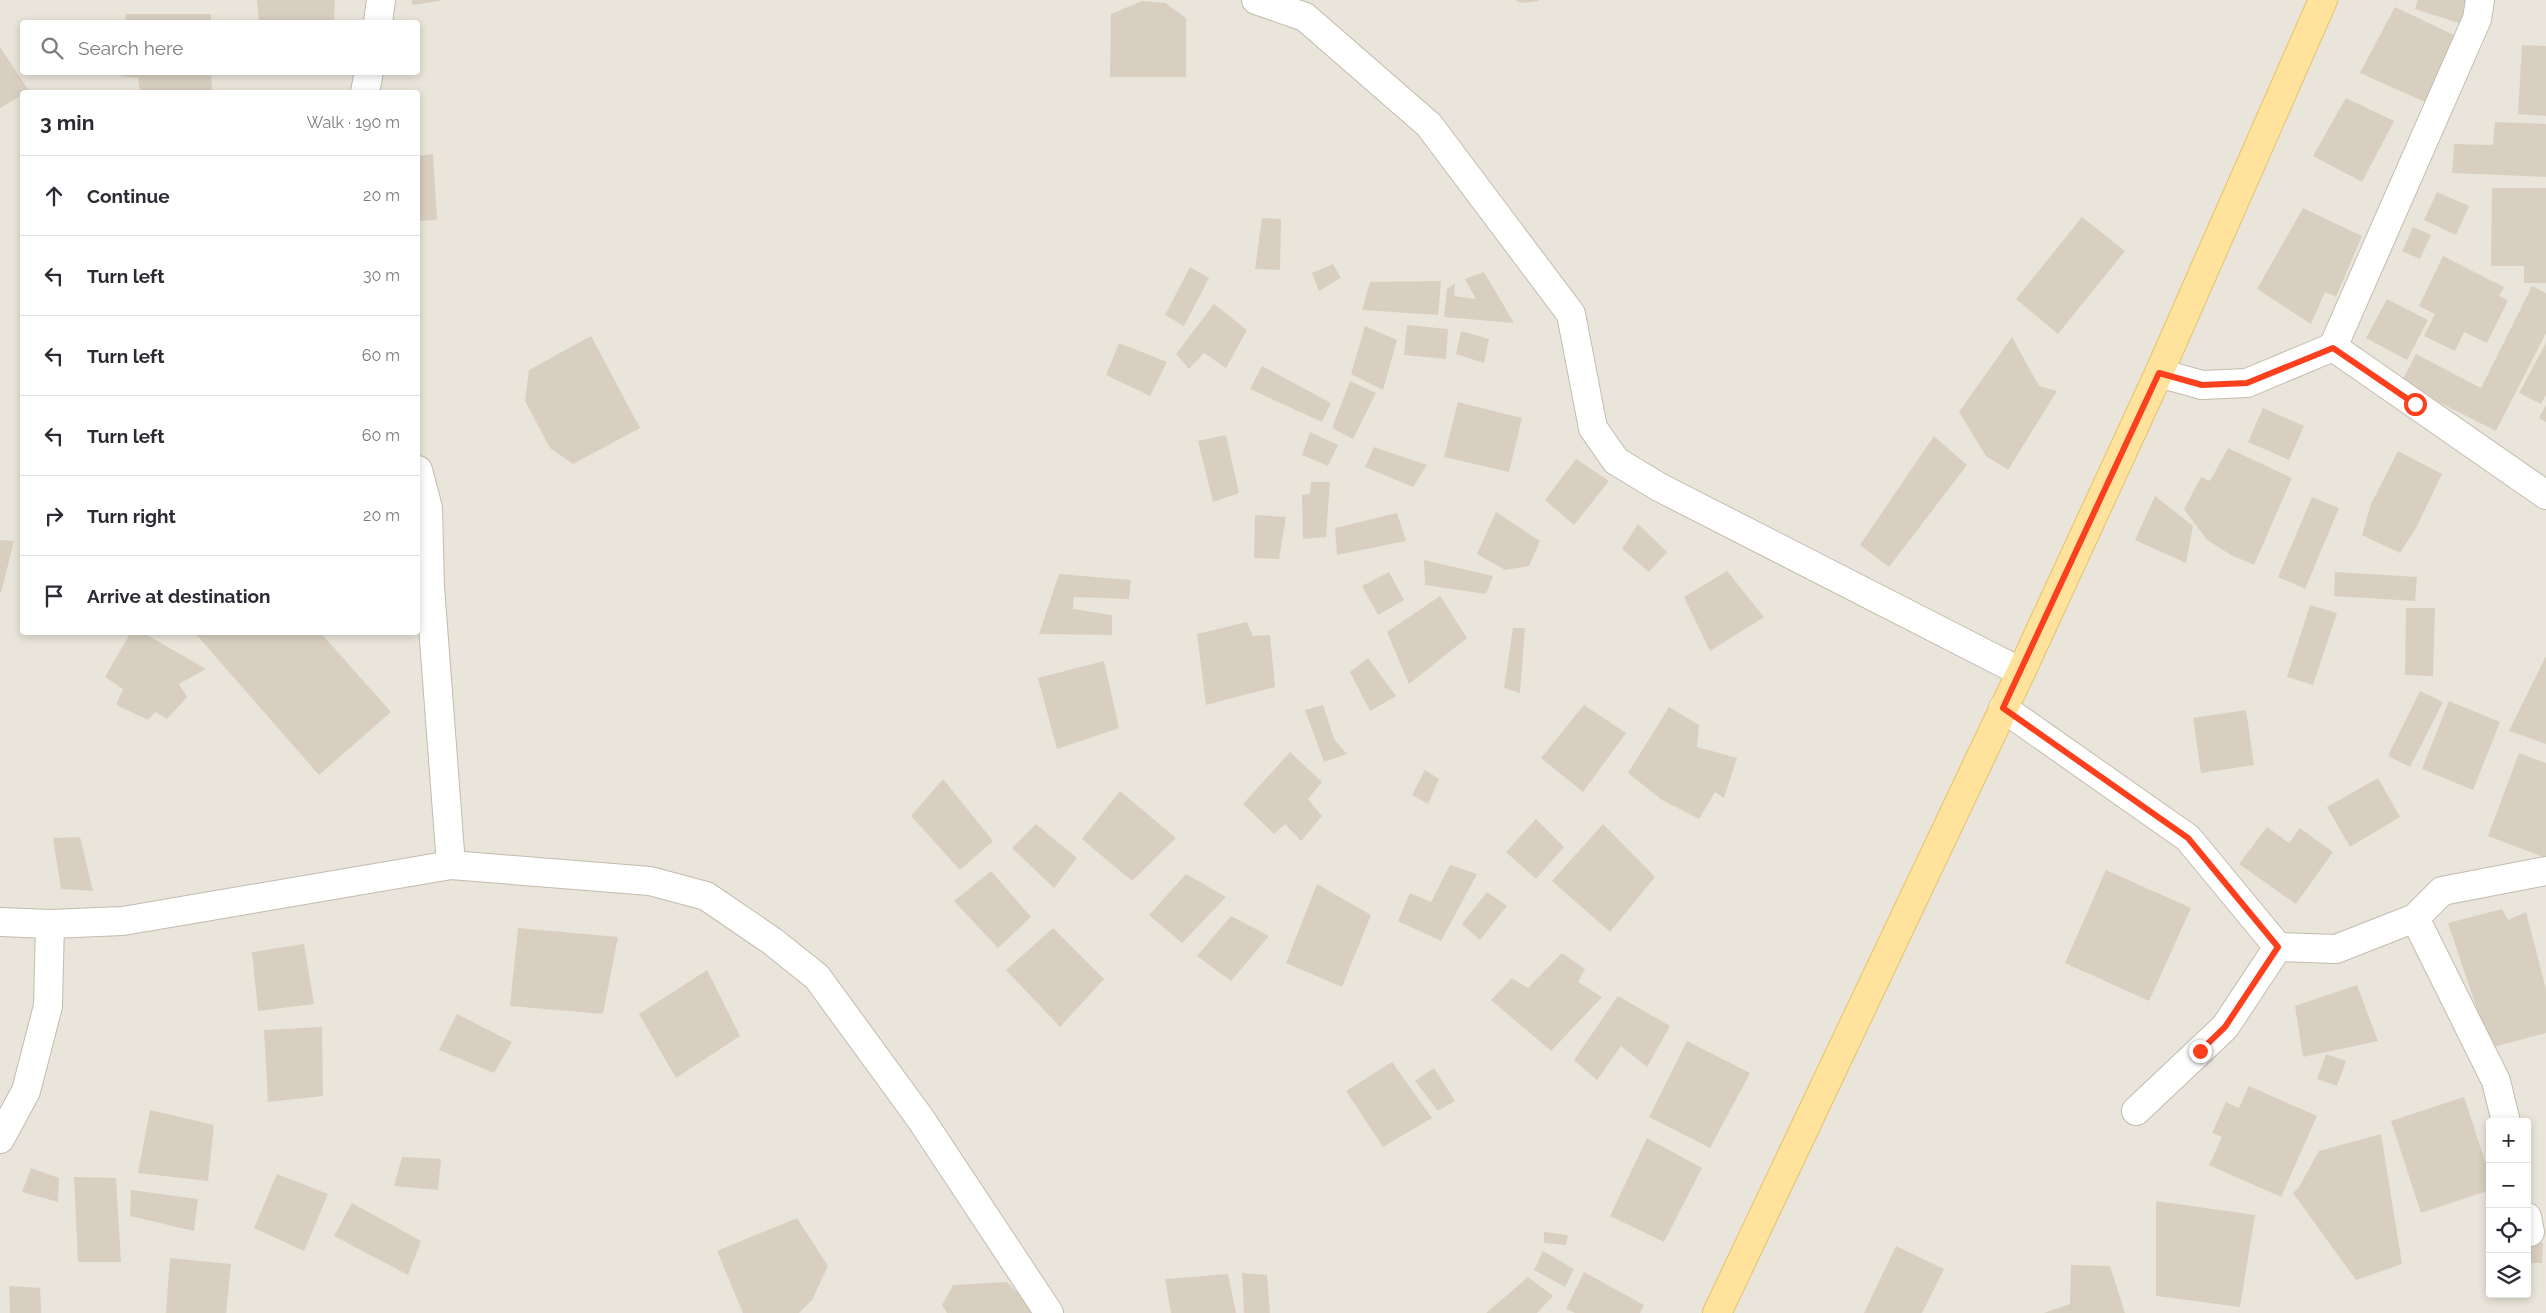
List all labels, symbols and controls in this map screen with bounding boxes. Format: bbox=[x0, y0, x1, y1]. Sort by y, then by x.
search box bbox=[20, 20, 420, 75]
icon: search bbox=[38, 34, 66, 62]
text: Search here bbox=[78, 37, 184, 59]
text: 3 min bbox=[40, 110, 94, 135]
text: Walk · 190 m bbox=[307, 113, 400, 132]
icon: ahead bbox=[40, 182, 68, 210]
text: Continue bbox=[87, 185, 170, 207]
text: 20 m bbox=[363, 186, 400, 205]
icon: left bbox=[40, 262, 68, 290]
text: Turn left bbox=[87, 265, 164, 287]
text: 30 m bbox=[363, 266, 400, 285]
icon: left bbox=[40, 342, 68, 370]
text: Turn left bbox=[87, 345, 164, 367]
text: 60 m bbox=[362, 346, 400, 365]
route start bbox=[2404, 393, 2427, 416]
icon: left bbox=[40, 422, 68, 450]
text: Turn left bbox=[87, 425, 164, 447]
text: 60 m bbox=[362, 426, 400, 445]
icon: right bbox=[40, 502, 68, 530]
text: Turn right bbox=[87, 505, 176, 527]
text: 20 m bbox=[363, 506, 400, 525]
icon: arrive bbox=[40, 582, 68, 610]
text: Arrive at destination bbox=[87, 585, 271, 607]
route end bbox=[2189, 1040, 2212, 1063]
map controls bbox=[2486, 1118, 2531, 1298]
button: + bbox=[2486, 1118, 2531, 1163]
button: − bbox=[2486, 1163, 2531, 1208]
button: locate bbox=[2486, 1208, 2531, 1253]
button: layers bbox=[2486, 1253, 2531, 1298]

